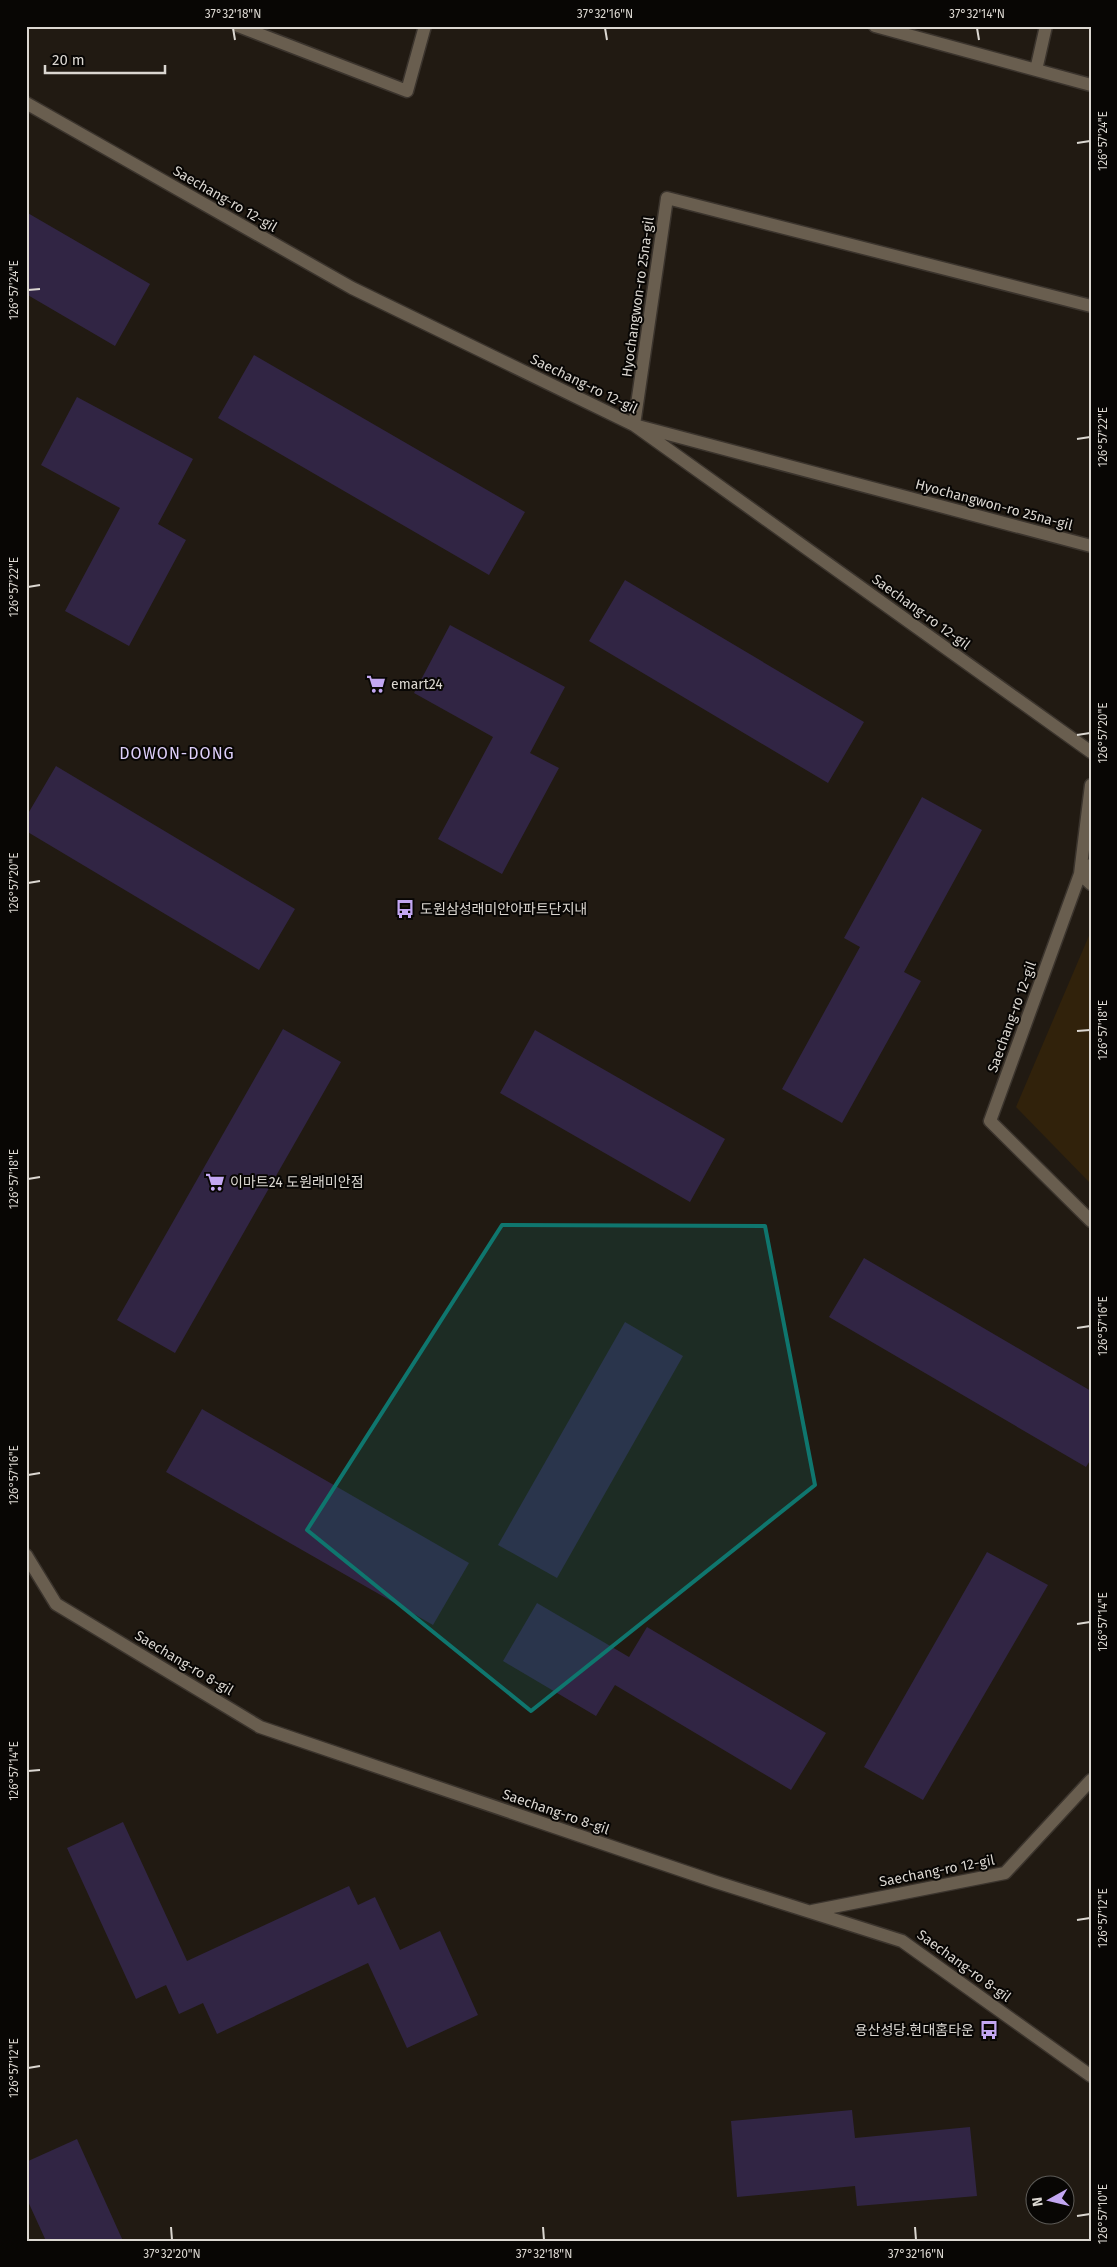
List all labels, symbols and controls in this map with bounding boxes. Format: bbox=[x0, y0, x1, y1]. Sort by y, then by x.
text: 37°32'18"N bbox=[205, 7, 261, 21]
text: 37°32'16"N bbox=[577, 7, 633, 21]
text: 37°32'14"N bbox=[949, 7, 1005, 21]
scale bar bbox=[45, 42, 165, 74]
text: 20 m bbox=[52, 51, 85, 69]
text: 126°57'24"E bbox=[1096, 111, 1110, 171]
street label: Saechang-ro 12-gil bbox=[170, 162, 280, 236]
street label: Hyochangwon-ro 25na-gil bbox=[618, 216, 658, 378]
text: 126°57'24"E bbox=[7, 260, 21, 320]
street label: Saechang-ro 12-gil bbox=[528, 351, 640, 417]
text: 126°57'22"E bbox=[1096, 407, 1110, 467]
street label: Hyochangwon-ro 25na-gil bbox=[914, 476, 1074, 534]
text: 126°57'22"E bbox=[7, 557, 21, 617]
street label: Saechang-ro 12-gil bbox=[869, 571, 973, 653]
supermarket icon: emart24 bbox=[365, 673, 387, 695]
place label: emart24 bbox=[391, 676, 443, 693]
text: 126°57'20"E bbox=[1096, 702, 1110, 764]
district label: DOWON-DONG bbox=[119, 744, 235, 763]
text: 126°57'20"E bbox=[7, 852, 21, 914]
bus stop icon: 도원삼성래미안아파트단지내 bbox=[394, 898, 416, 920]
place label: 도원삼성래미안아파트단지내 bbox=[420, 901, 587, 918]
street label: Saechang-ro 12-gil bbox=[984, 959, 1040, 1075]
text: 126°57'18"E bbox=[1096, 1000, 1110, 1060]
text: 126°57'18"E bbox=[7, 1149, 21, 1209]
supermarket icon: 이마트24 도원래미안점 bbox=[204, 1171, 226, 1193]
place label: 이마트24 도원래미안점 bbox=[230, 1174, 364, 1191]
text: 126°57'16"E bbox=[1096, 1296, 1110, 1356]
text: 126°57'16"E bbox=[7, 1445, 21, 1505]
text: 126°57'14"E bbox=[1096, 1592, 1110, 1652]
street label: Saechang-ro 8-gil bbox=[132, 1627, 236, 1699]
text: 126°57'14"E bbox=[7, 1741, 21, 1801]
street label: Saechang-ro 8-gil bbox=[500, 1786, 612, 1838]
street label: Saechang-ro 12-gil bbox=[878, 1851, 996, 1891]
text: 126°57'12"E bbox=[1096, 1888, 1110, 1948]
street label: Saechang-ro 8-gil bbox=[914, 1926, 1014, 2006]
bus stop icon: 용산성당.현대홈타운 bbox=[978, 2019, 1000, 2041]
place label: 용산성당.현대홈타운 bbox=[855, 2022, 974, 2039]
text: 126°57'12"E bbox=[7, 2038, 21, 2098]
north arrow bbox=[1024, 2174, 1074, 2224]
text: 126°57'10"E bbox=[1096, 2184, 1110, 2244]
text: N bbox=[1029, 2196, 1047, 2208]
text: 37°32'20"N bbox=[143, 2247, 201, 2261]
text: 37°32'18"N bbox=[516, 2247, 572, 2261]
text: 37°32'16"N bbox=[888, 2247, 944, 2261]

